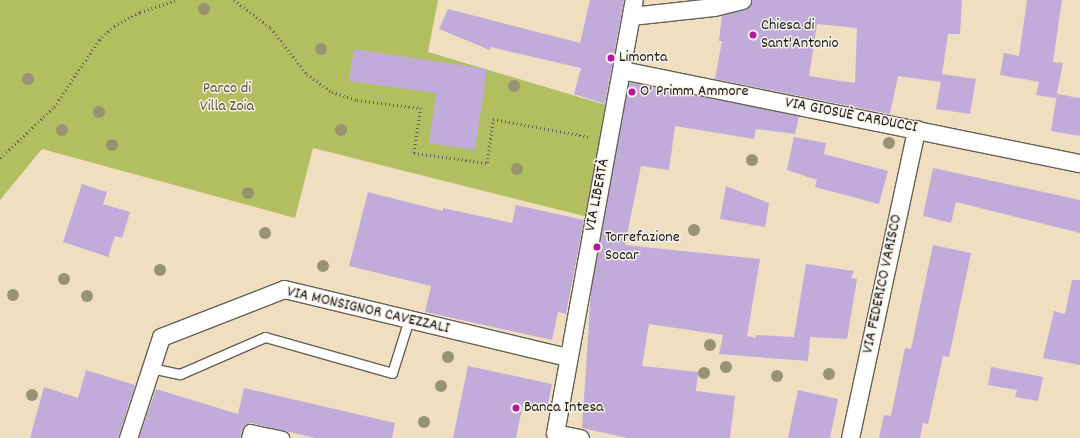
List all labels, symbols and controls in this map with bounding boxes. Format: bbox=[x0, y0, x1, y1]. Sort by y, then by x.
place label: Chiesa di Sant'Antonio bbox=[761, 16, 839, 54]
marker: Chiesa di Sant'Antonio bbox=[748, 30, 758, 40]
place label: Limonta bbox=[619, 48, 667, 68]
marker: Limonta bbox=[606, 53, 616, 63]
park label: Parco di Villa Zoia bbox=[200, 79, 254, 117]
place label: O' Primm Ammore bbox=[640, 82, 749, 102]
marker: O' Primm Ammore bbox=[627, 87, 637, 97]
street label: VIA GIOSUÈ CARDUCCI bbox=[783, 94, 919, 138]
street label: VIA LIBERTÀ bbox=[582, 157, 614, 233]
street label: VIA FEDERICO VARISCO bbox=[859, 213, 907, 355]
place label: Torrefazione Socar bbox=[605, 228, 680, 266]
marker: Torrefazione Socar bbox=[592, 242, 602, 252]
street label: VIA MONSIGNOR CAVEZZALI bbox=[285, 283, 451, 339]
place label: Banca Intesa bbox=[524, 398, 604, 418]
marker: Banca Intesa bbox=[511, 403, 521, 413]

